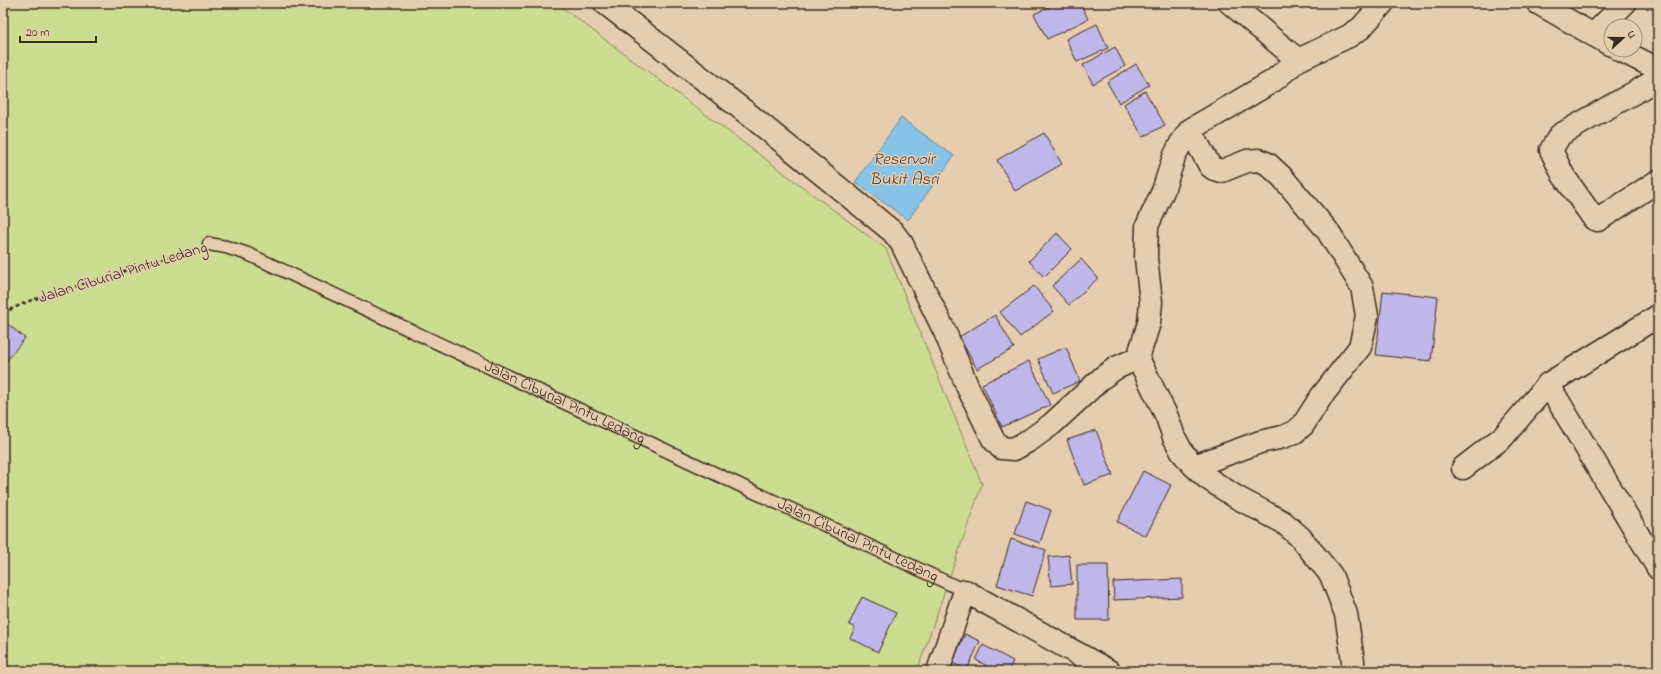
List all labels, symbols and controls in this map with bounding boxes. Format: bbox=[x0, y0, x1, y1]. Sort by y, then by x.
scale bar bbox=[20, 18, 96, 44]
north arrow bbox=[1603, 18, 1643, 58]
text: 20 m bbox=[26, 24, 49, 42]
text: U bbox=[1623, 29, 1640, 41]
water label: Reservoir Bukit Asri bbox=[869, 147, 940, 192]
street label: Jalan Ciburial Pintu Ledang bbox=[36, 236, 210, 310]
street label: Jalan Ciburial Pintu Ledang bbox=[480, 355, 649, 451]
street label: Jalan Ciburial Pintu Ledang bbox=[773, 492, 942, 589]

